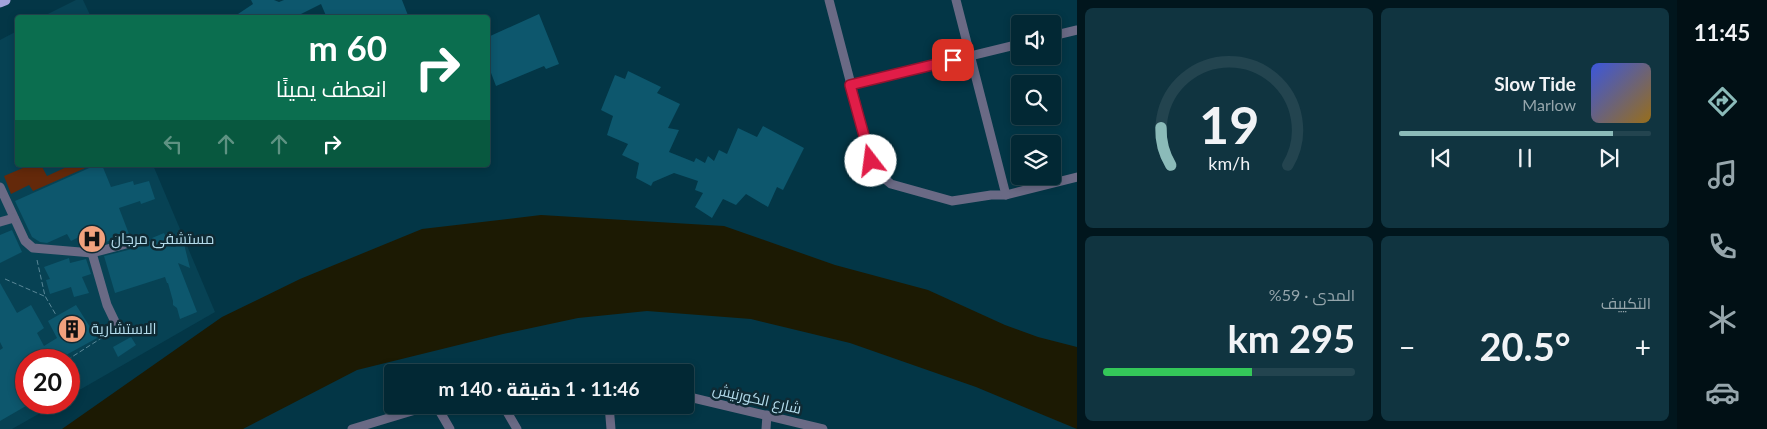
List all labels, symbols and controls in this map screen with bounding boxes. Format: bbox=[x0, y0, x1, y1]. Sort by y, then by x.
map controls bbox=[1011, 15, 1061, 185]
button: sound bbox=[1011, 15, 1061, 65]
text: 11:45 bbox=[1694, 19, 1750, 46]
text: 60 m bbox=[309, 26, 387, 68]
icon: right bbox=[405, 35, 470, 100]
pin bbox=[932, 39, 974, 81]
icon: arrive bbox=[939, 46, 967, 74]
text: Slow Tide bbox=[1494, 72, 1576, 95]
text: انعطف يمينًا bbox=[276, 75, 387, 102]
button: search bbox=[1011, 75, 1061, 125]
icon: directions bbox=[1705, 84, 1740, 119]
text: 19 bbox=[1199, 93, 1259, 155]
text: Marlow bbox=[1522, 95, 1576, 114]
icon: left bbox=[159, 130, 187, 158]
icon: ahead bbox=[212, 130, 240, 158]
icon: ahead bbox=[265, 130, 293, 158]
icon: right bbox=[318, 130, 346, 158]
position arrow bbox=[844, 134, 896, 186]
button: layers bbox=[1011, 135, 1061, 185]
icon: previous bbox=[1427, 144, 1455, 172]
icon: pause bbox=[1511, 144, 1539, 172]
icon: next bbox=[1595, 144, 1623, 172]
text: km/h bbox=[1208, 152, 1250, 174]
icon: music bbox=[1705, 157, 1740, 192]
hospital icon: مستشفى مرجان bbox=[77, 224, 107, 254]
place label: مستشفى مرجان bbox=[111, 229, 214, 249]
icon: phone bbox=[1705, 229, 1740, 264]
text: المدى · 59% bbox=[1269, 285, 1355, 304]
text: التكييف bbox=[1601, 293, 1651, 312]
icon: climate bbox=[1705, 302, 1740, 337]
building icon: الاستشارية bbox=[57, 314, 87, 344]
text: 295 km bbox=[1228, 315, 1355, 361]
place label: الاستشارية bbox=[91, 319, 157, 338]
text: 20.5° bbox=[1480, 323, 1570, 369]
text: − bbox=[1399, 330, 1415, 364]
text: + bbox=[1635, 330, 1651, 364]
speed limit sign: 20 bbox=[15, 349, 80, 414]
icon: car bbox=[1705, 375, 1740, 410]
text: 11:46 · 1 دقيقة · 140 m bbox=[439, 377, 639, 400]
street label: شارع الكورنيش bbox=[710, 379, 803, 420]

